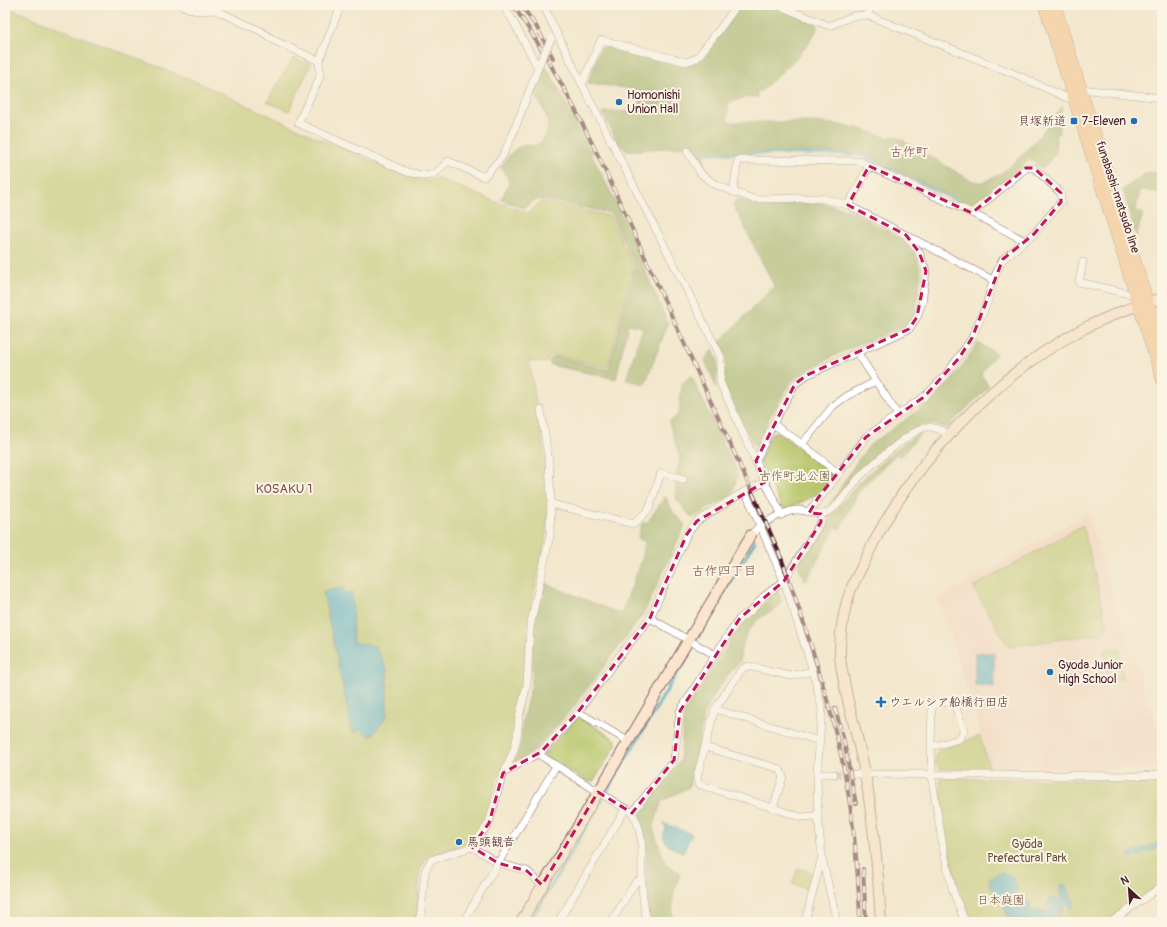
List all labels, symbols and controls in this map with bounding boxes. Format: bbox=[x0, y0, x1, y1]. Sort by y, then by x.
place label: Homonishi Union Hall bbox=[627, 88, 680, 117]
marker: Homonishi Union Hall bbox=[614, 97, 624, 107]
place label: 貝塚新道 bbox=[1018, 114, 1066, 129]
place label: 7-Eleven bbox=[1082, 114, 1126, 129]
marker: 貝塚新道 bbox=[1069, 116, 1079, 126]
marker: 7-Eleven bbox=[1129, 116, 1139, 126]
street label: funabashi-matsudo line bbox=[1092, 139, 1143, 255]
district label: 古作町 bbox=[889, 144, 929, 160]
park label: 古作町北公園 bbox=[759, 469, 831, 484]
district label: KOSAKU 1 bbox=[256, 481, 312, 497]
district label: 古作四丁目 bbox=[691, 563, 757, 579]
place label: Gyoda Junior High School bbox=[1058, 658, 1124, 687]
marker: Gyoda Junior High School bbox=[1045, 667, 1055, 677]
place label: ウエルシア船橋行田店 bbox=[889, 695, 1009, 710]
marker: ウエルシア船橋行田店 bbox=[876, 697, 886, 707]
place label: 馬頭観音 bbox=[467, 835, 515, 850]
marker: 馬頭観音 bbox=[454, 837, 464, 847]
park label: Gyōda Prefectural Park bbox=[987, 837, 1067, 866]
north arrow bbox=[1109, 869, 1149, 909]
text: N bbox=[1119, 873, 1132, 888]
park label: 日本庭園 bbox=[977, 893, 1025, 908]

